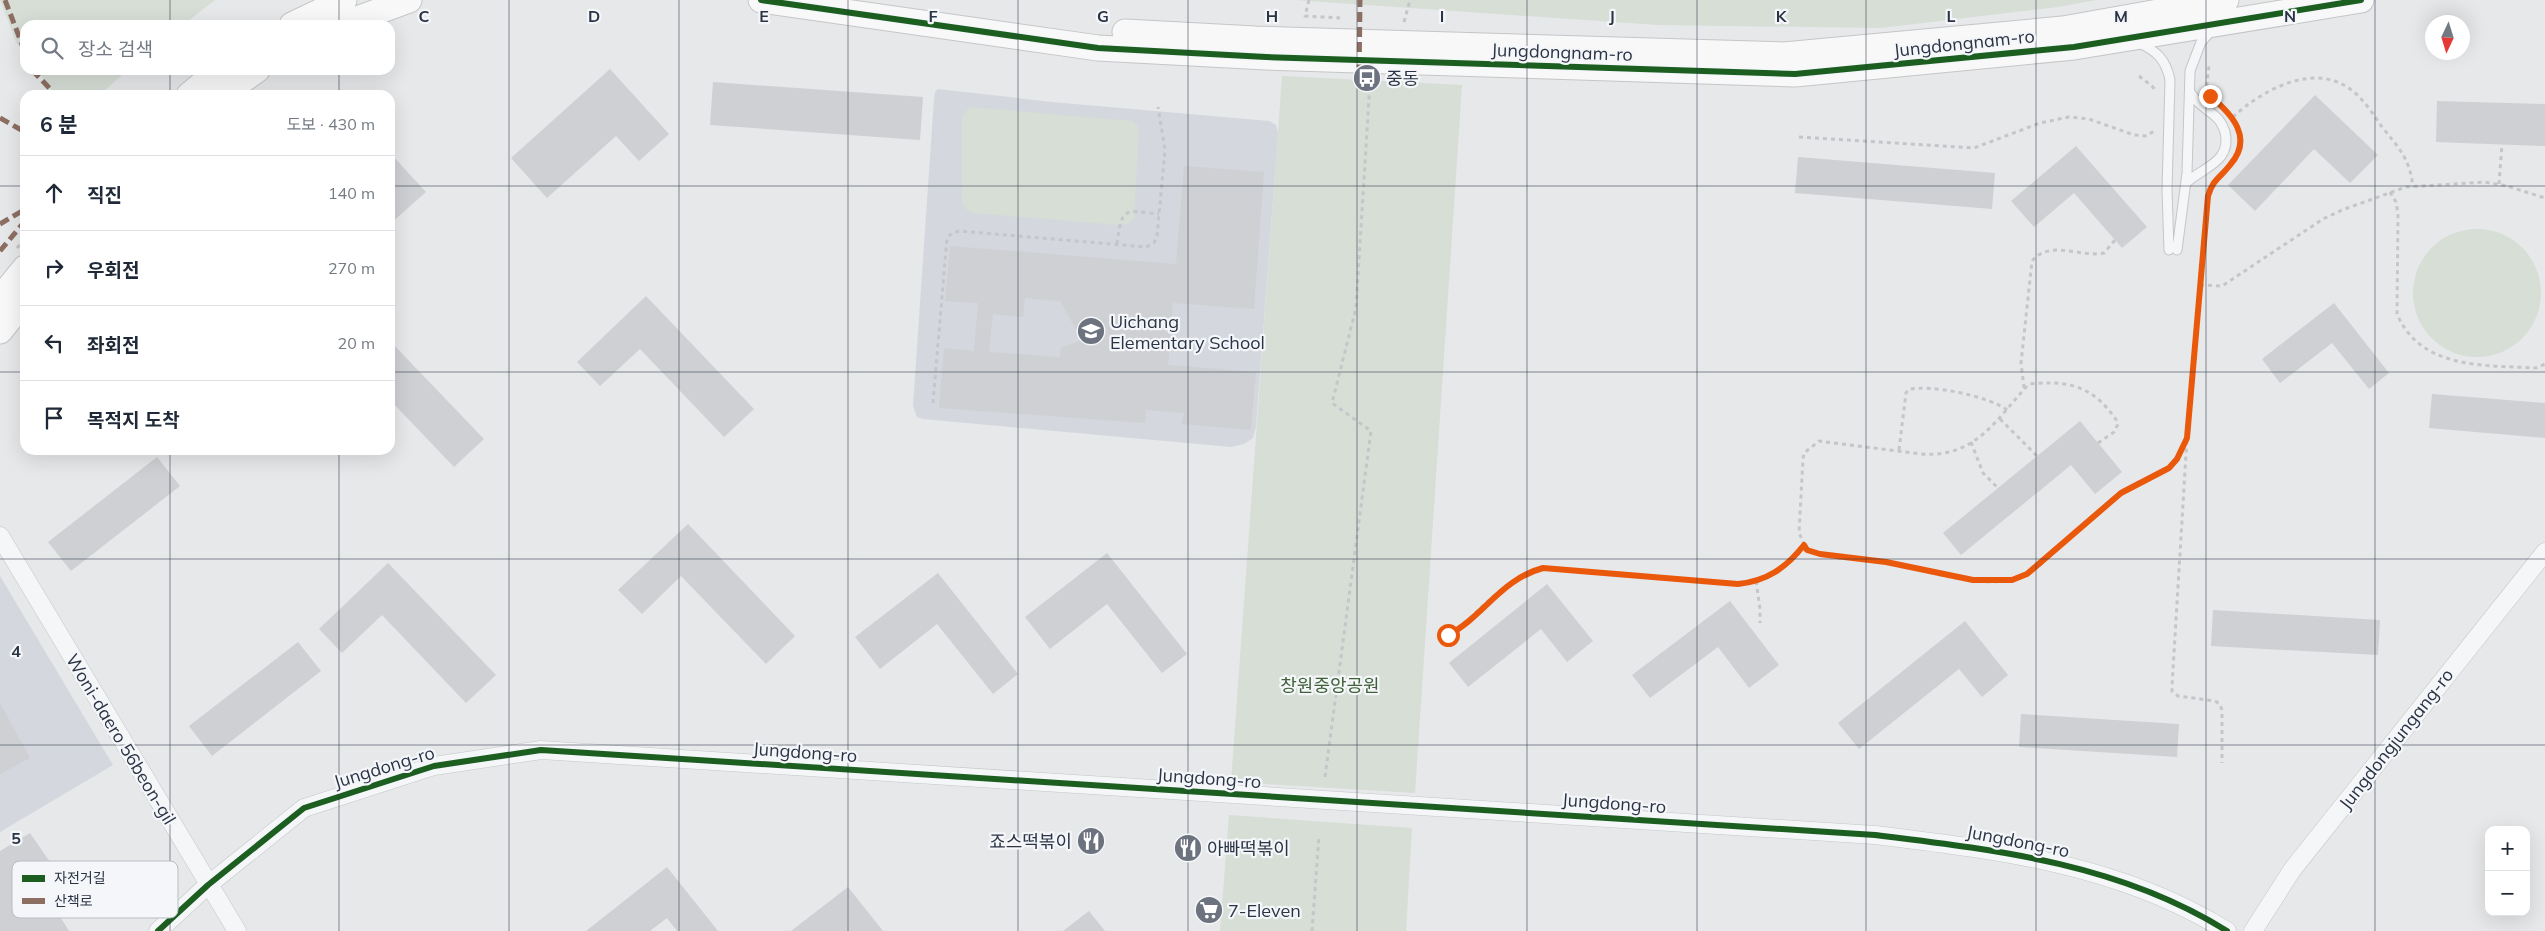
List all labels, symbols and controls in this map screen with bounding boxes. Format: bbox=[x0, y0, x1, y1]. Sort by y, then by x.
text: C bbox=[419, 6, 430, 26]
text: D bbox=[588, 6, 600, 26]
text: E bbox=[759, 6, 769, 26]
text: F bbox=[928, 6, 938, 26]
text: G bbox=[1097, 6, 1109, 26]
text: H bbox=[1266, 6, 1278, 26]
text: I bbox=[1440, 6, 1444, 26]
text: J bbox=[1609, 6, 1615, 26]
text: K bbox=[1776, 6, 1788, 26]
text: L bbox=[1947, 6, 1956, 26]
text: M bbox=[2114, 6, 2128, 26]
text: N bbox=[2284, 6, 2296, 26]
north arrow bbox=[2425, 15, 2470, 60]
search box bbox=[20, 20, 395, 75]
street label: Jungdongnam-ro bbox=[1892, 24, 2036, 62]
icon: search bbox=[38, 34, 66, 62]
text: 장소 검색 bbox=[78, 37, 153, 61]
street label: Jungdongnam-ro bbox=[1491, 38, 1633, 66]
bus stop icon: 중동 bbox=[1352, 63, 1382, 93]
place label: 중동 bbox=[1386, 67, 1419, 90]
route end bbox=[2199, 85, 2222, 108]
text: 6 분 bbox=[40, 111, 78, 137]
text: 도보 · 430 m bbox=[286, 114, 375, 134]
icon: ahead bbox=[40, 179, 68, 207]
text: 직진 bbox=[87, 183, 122, 207]
text: 140 m bbox=[328, 183, 375, 203]
icon: right bbox=[40, 254, 68, 282]
text: 우회전 bbox=[87, 258, 139, 282]
text: 270 m bbox=[328, 258, 375, 278]
place label: Uichang Elementary School bbox=[1110, 310, 1265, 354]
school or university icon: Uichang Elementary School bbox=[1076, 316, 1106, 346]
icon: left bbox=[40, 329, 68, 357]
text: 좌회전 bbox=[87, 333, 139, 357]
text: 20 m bbox=[338, 333, 375, 353]
icon: arrive bbox=[40, 404, 68, 432]
text: 목적지 도착 bbox=[87, 408, 180, 432]
route start bbox=[1437, 624, 1460, 647]
text: 4 bbox=[11, 641, 21, 661]
street label: Woni-daero 56beon-gil bbox=[61, 649, 181, 829]
street label: Jungdongjungang-ro bbox=[2334, 664, 2458, 814]
park label: 창원중앙공원 bbox=[1280, 674, 1380, 697]
street label: Jungdong-ro bbox=[752, 737, 858, 767]
street label: Jungdong-ro bbox=[331, 741, 437, 793]
street label: Jungdong-ro bbox=[1156, 763, 1262, 793]
street label: Jungdong-ro bbox=[1561, 788, 1667, 818]
street label: Jungdong-ro bbox=[1964, 820, 2072, 862]
restaurant icon: 죠스떡볶이 bbox=[1076, 826, 1106, 856]
map controls bbox=[2485, 826, 2530, 916]
button: + bbox=[2485, 826, 2530, 871]
text: 5 bbox=[11, 828, 21, 848]
place label: 죠스떡볶이 bbox=[989, 830, 1072, 853]
restaurant icon: 아빠떡볶이 bbox=[1173, 833, 1203, 863]
place label: 아빠떡볶이 bbox=[1207, 837, 1290, 860]
legend bbox=[12, 861, 178, 918]
text: 자전거길 bbox=[54, 869, 106, 887]
button: − bbox=[2485, 871, 2530, 916]
text: 산책로 bbox=[54, 892, 93, 910]
supermarket icon: 7-Eleven bbox=[1194, 895, 1224, 925]
place label: 7-Eleven bbox=[1228, 899, 1301, 922]

